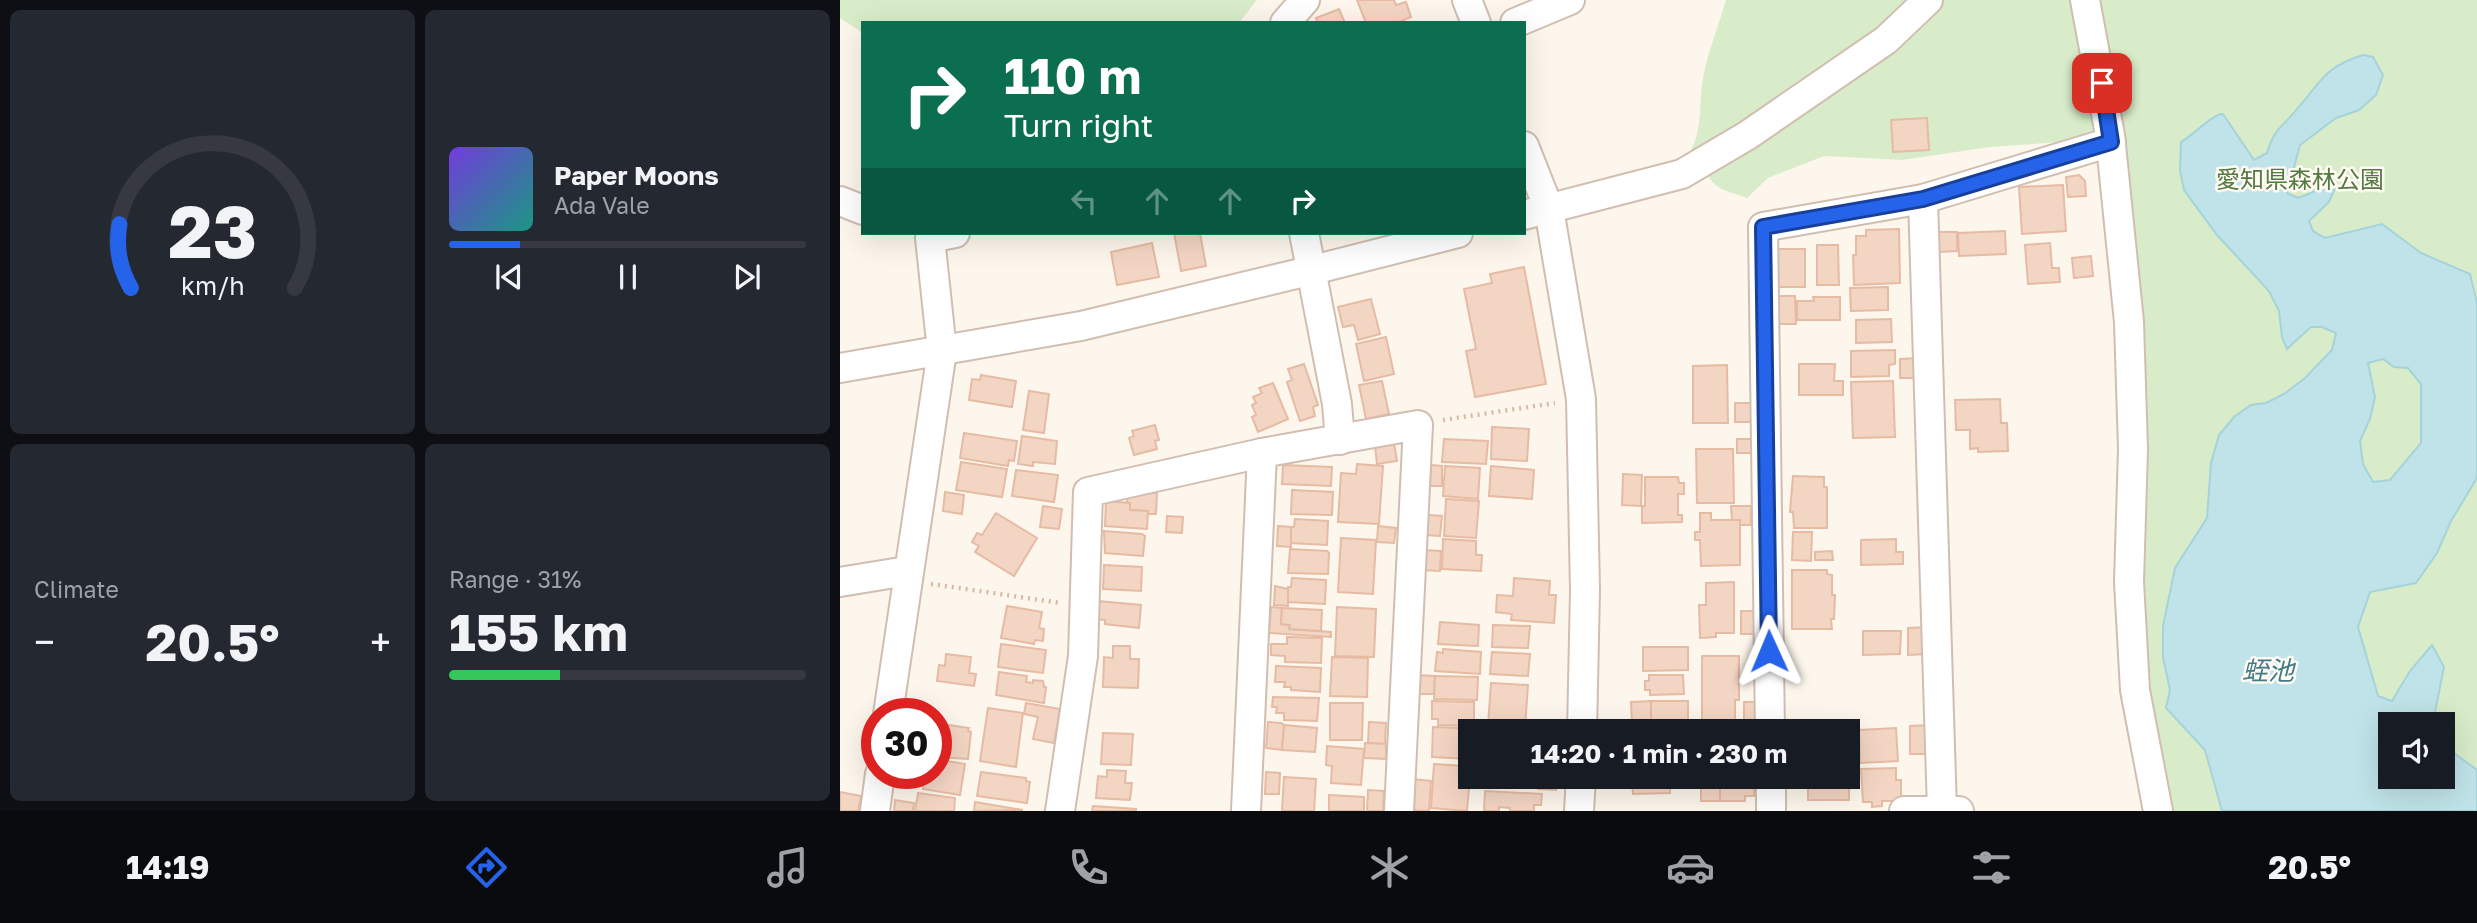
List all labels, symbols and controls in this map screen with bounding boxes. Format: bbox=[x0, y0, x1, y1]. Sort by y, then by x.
text: 110 m bbox=[1004, 46, 1141, 105]
icon: right bbox=[889, 49, 980, 140]
pin bbox=[2072, 53, 2132, 113]
icon: arrive bbox=[2083, 64, 2121, 102]
text: Turn right bbox=[1004, 106, 1153, 144]
text: Paper Moons bbox=[554, 160, 719, 191]
park label: 愛知県森林公園 bbox=[2216, 164, 2384, 193]
icon: left bbox=[1065, 182, 1103, 220]
icon: ahead bbox=[1138, 182, 1176, 220]
icon: ahead bbox=[1211, 182, 1249, 220]
icon: right bbox=[1284, 182, 1322, 220]
text: 23 bbox=[168, 187, 257, 274]
text: Ada Vale bbox=[554, 191, 650, 219]
icon: previous bbox=[490, 258, 528, 296]
icon: pause bbox=[609, 258, 647, 296]
icon: next bbox=[728, 258, 766, 296]
text: km/h bbox=[181, 270, 244, 301]
text: Range · 31% bbox=[449, 565, 581, 593]
text: Climate bbox=[34, 575, 119, 603]
text: 155 km bbox=[449, 600, 628, 662]
text: 20.5° bbox=[145, 610, 280, 672]
position arrow bbox=[1732, 614, 1806, 688]
text: − bbox=[34, 619, 55, 664]
text: + bbox=[370, 619, 391, 664]
water label: 蛭池 bbox=[2242, 655, 2297, 686]
speed limit sign: 30 bbox=[861, 698, 952, 789]
map controls bbox=[2378, 712, 2455, 789]
button: sound bbox=[2378, 712, 2455, 789]
text: 14:20 · 1 min · 230 m bbox=[1531, 738, 1787, 769]
icon: directions bbox=[462, 843, 511, 892]
icon: music bbox=[763, 843, 812, 892]
icon: phone bbox=[1064, 843, 1113, 892]
icon: climate bbox=[1365, 843, 1414, 892]
icon: car bbox=[1666, 843, 1715, 892]
icon: filters bbox=[1967, 843, 2016, 892]
text: 14:19 bbox=[126, 848, 210, 886]
text: 20.5° bbox=[2268, 848, 2351, 886]

